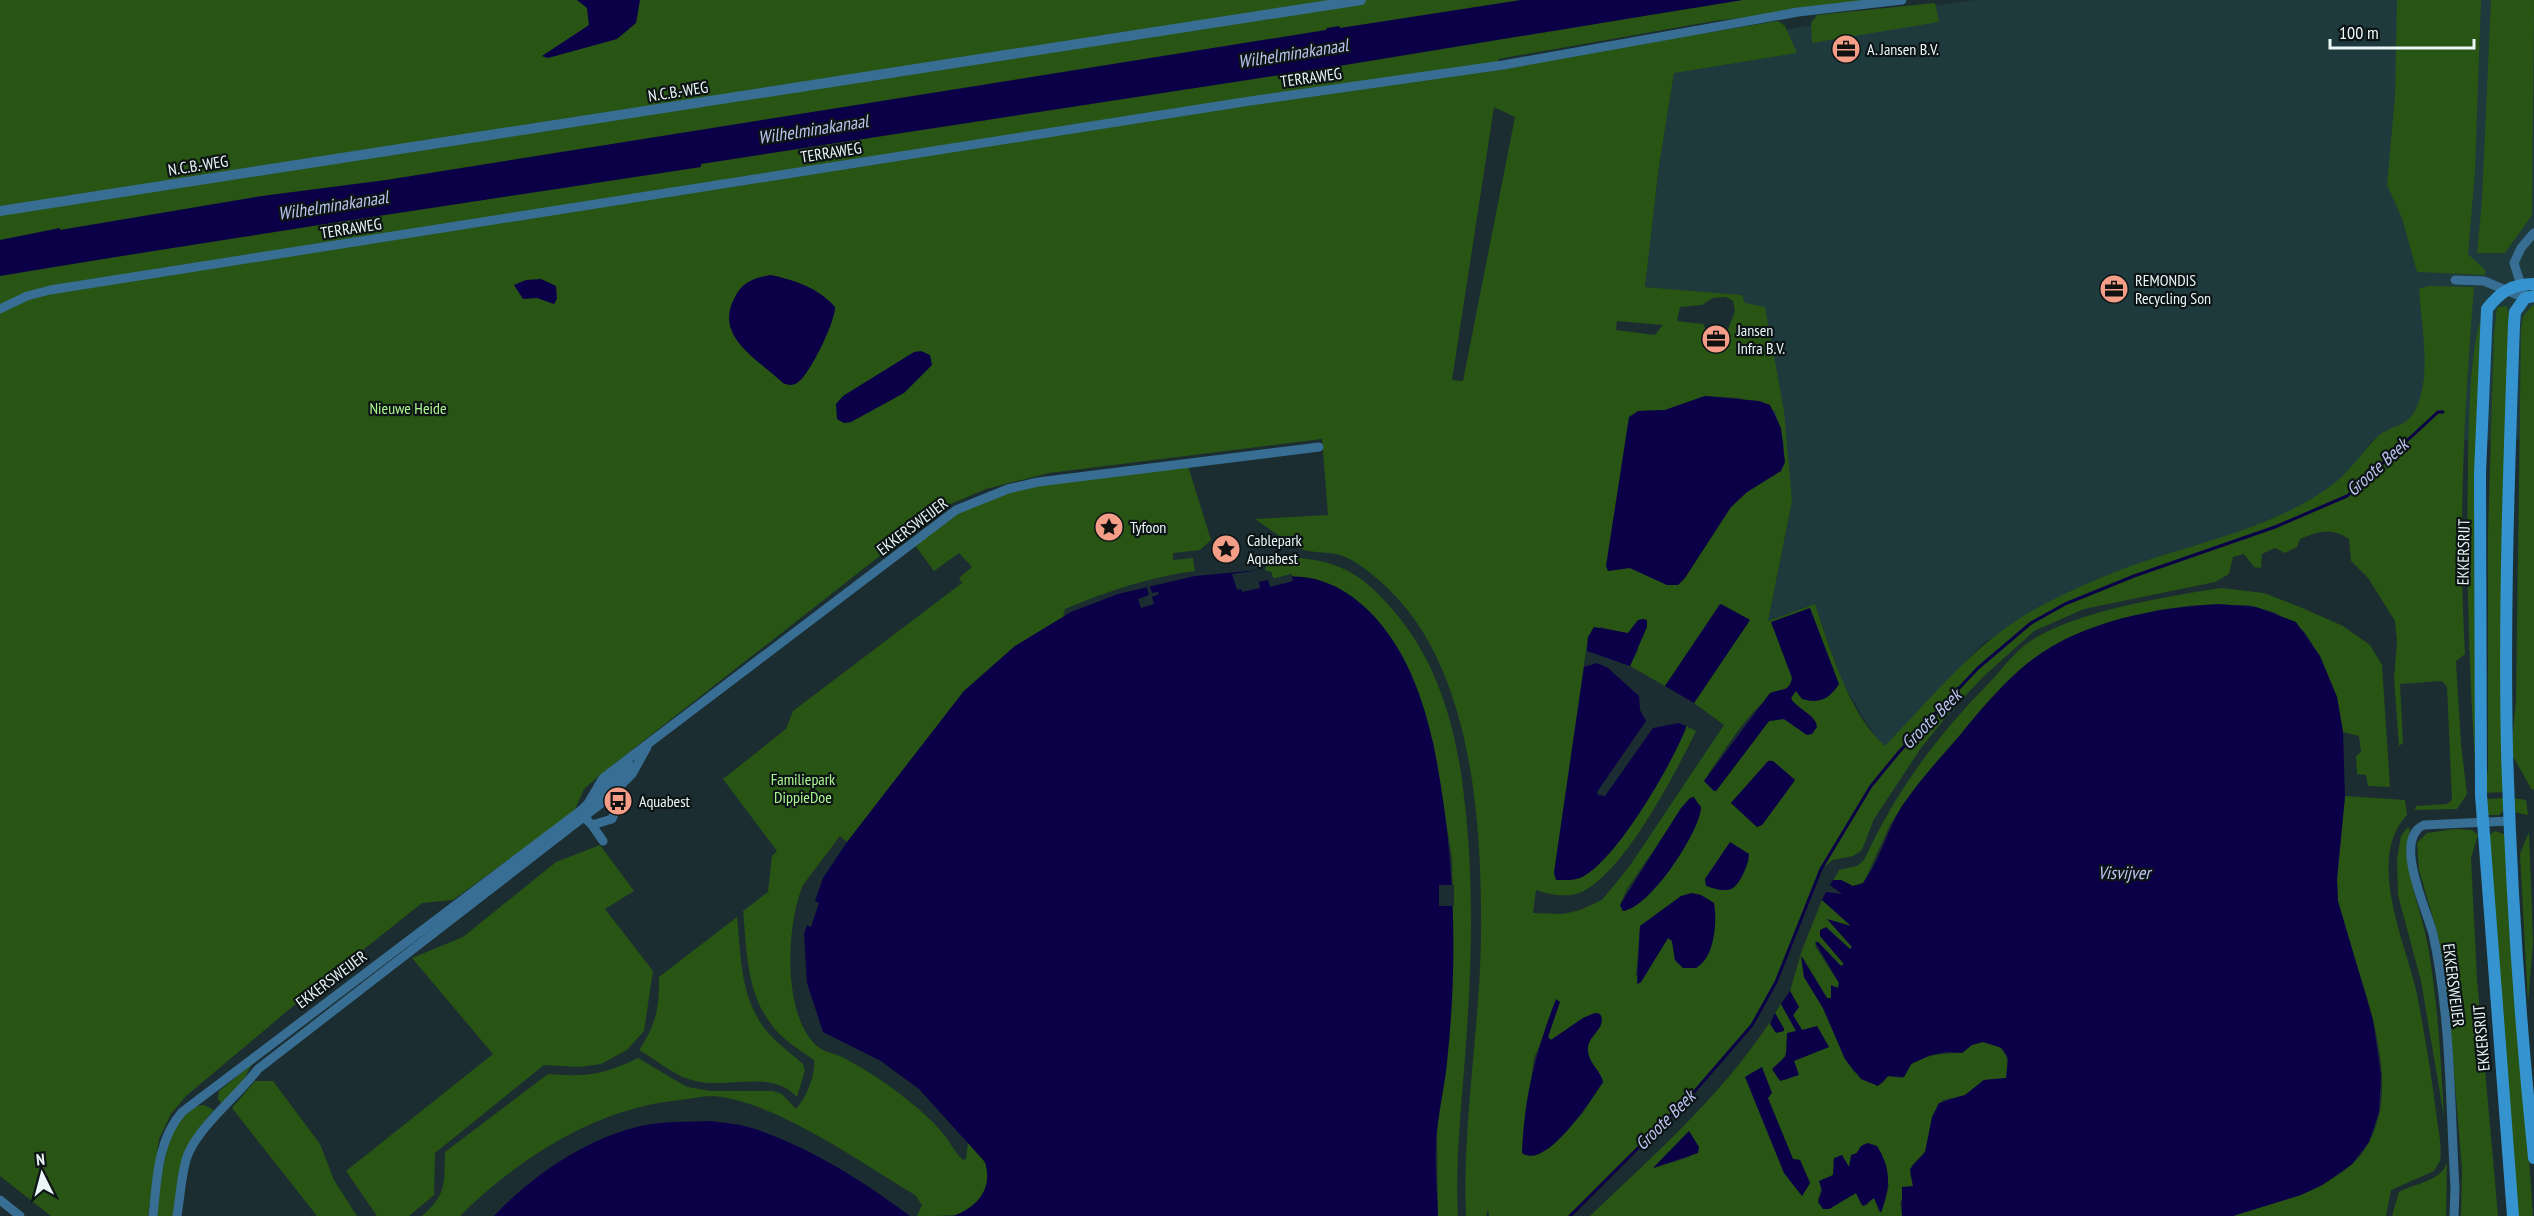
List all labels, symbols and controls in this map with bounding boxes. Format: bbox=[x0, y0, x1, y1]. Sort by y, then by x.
scale bar bbox=[2330, 12, 2474, 50]
text: 100 m bbox=[2339, 21, 2379, 44]
water label: Wilhelminakanaal bbox=[1236, 33, 1351, 73]
office icon: A. Jansen B.V. bbox=[1830, 33, 1862, 65]
place label: A. Jansen B.V. bbox=[1867, 39, 1939, 59]
street label: TERRAWEG bbox=[1279, 63, 1343, 91]
street label: N.C.B.-WEG bbox=[647, 76, 710, 106]
water label: Wilhelminakanaal bbox=[756, 109, 871, 149]
street label: TERRAWEG bbox=[799, 137, 863, 167]
street label: N.C.B.-WEG bbox=[167, 150, 230, 180]
water label: Wilhelminakanaal bbox=[276, 185, 391, 225]
street label: TERRAWEG bbox=[319, 213, 383, 243]
place label: REMONDIS Recycling Son bbox=[2135, 270, 2211, 308]
office icon: REMONDIS Recycling Son bbox=[2098, 273, 2130, 305]
place label: Jansen Infra B.V. bbox=[1736, 320, 1785, 358]
office icon: Jansen Infra B.V. bbox=[1700, 323, 1732, 355]
park label: Nieuwe Heide bbox=[369, 398, 447, 418]
water label: Groote Beek bbox=[2341, 432, 2414, 501]
street label: EKKERSWEIJER bbox=[873, 493, 952, 559]
place icon: Tyfoon bbox=[1093, 511, 1125, 543]
place label: Tyfoon bbox=[1130, 517, 1166, 537]
street label: EKKERSRIJT bbox=[2452, 519, 2474, 585]
place label: Cablepark Aquabest bbox=[1247, 530, 1303, 568]
place icon: Cablepark Aquabest bbox=[1210, 533, 1242, 565]
water label: Groote Beek bbox=[1896, 683, 1967, 754]
park label: Familiepark DippieDoe bbox=[771, 769, 836, 807]
bus stop icon: Aquabest bbox=[602, 785, 634, 817]
place label: Aquabest bbox=[639, 791, 691, 811]
water label: Visvijver bbox=[2098, 861, 2153, 884]
street label: EKKERSWEIJER bbox=[2439, 942, 2469, 1028]
street label: EKKERSWEIJER bbox=[292, 946, 371, 1012]
street label: EKKERSRIJT bbox=[2468, 1004, 2494, 1072]
water label: Groote Beek bbox=[1630, 1084, 1701, 1155]
north arrow bbox=[12, 1144, 72, 1204]
text: N bbox=[35, 1149, 46, 1169]

